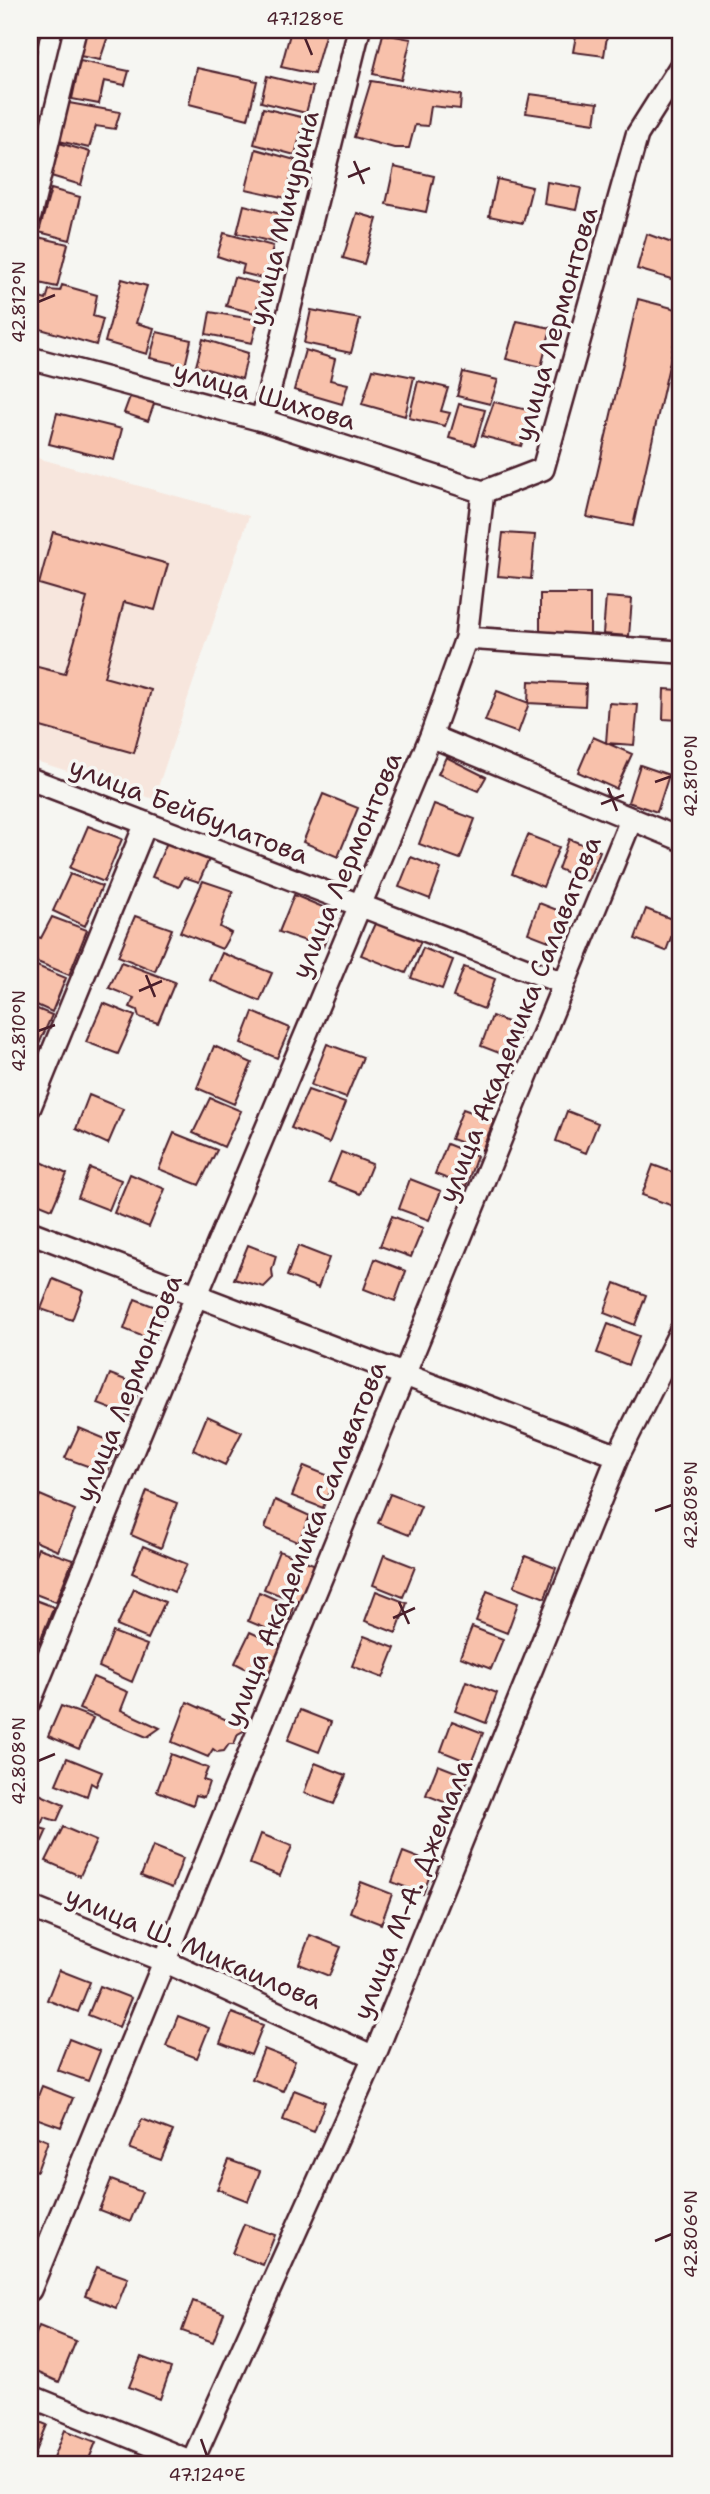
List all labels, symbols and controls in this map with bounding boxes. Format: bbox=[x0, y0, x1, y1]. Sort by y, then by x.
text: 47.128°E bbox=[266, 7, 344, 31]
street label: улица Мичурина bbox=[239, 107, 327, 329]
street label: улица Лермонтова bbox=[505, 202, 605, 446]
text: 42.812°N bbox=[7, 261, 31, 343]
street label: улица Шихова bbox=[170, 352, 360, 438]
text: 42.810°N bbox=[679, 735, 703, 817]
street label: улица Лермонтова bbox=[282, 746, 410, 984]
street label: улица Бейбулатова bbox=[64, 748, 314, 872]
street label: улица Академика Салаватова bbox=[429, 831, 609, 1207]
text: 42.810°N bbox=[7, 990, 31, 1072]
street label: улица Лермонтова bbox=[66, 1269, 190, 1507]
street label: улица Академика Салаватова bbox=[214, 1356, 394, 1732]
text: 42.808°N bbox=[679, 1461, 703, 1549]
text: 42.808°N bbox=[7, 1717, 31, 1805]
street label: улица М-А. Джемала bbox=[344, 1754, 480, 2024]
street label: улица Ш. Микаилова bbox=[60, 1877, 328, 2017]
text: 42.806°N bbox=[679, 2190, 703, 2278]
text: 47.124°E bbox=[169, 2463, 245, 2487]

